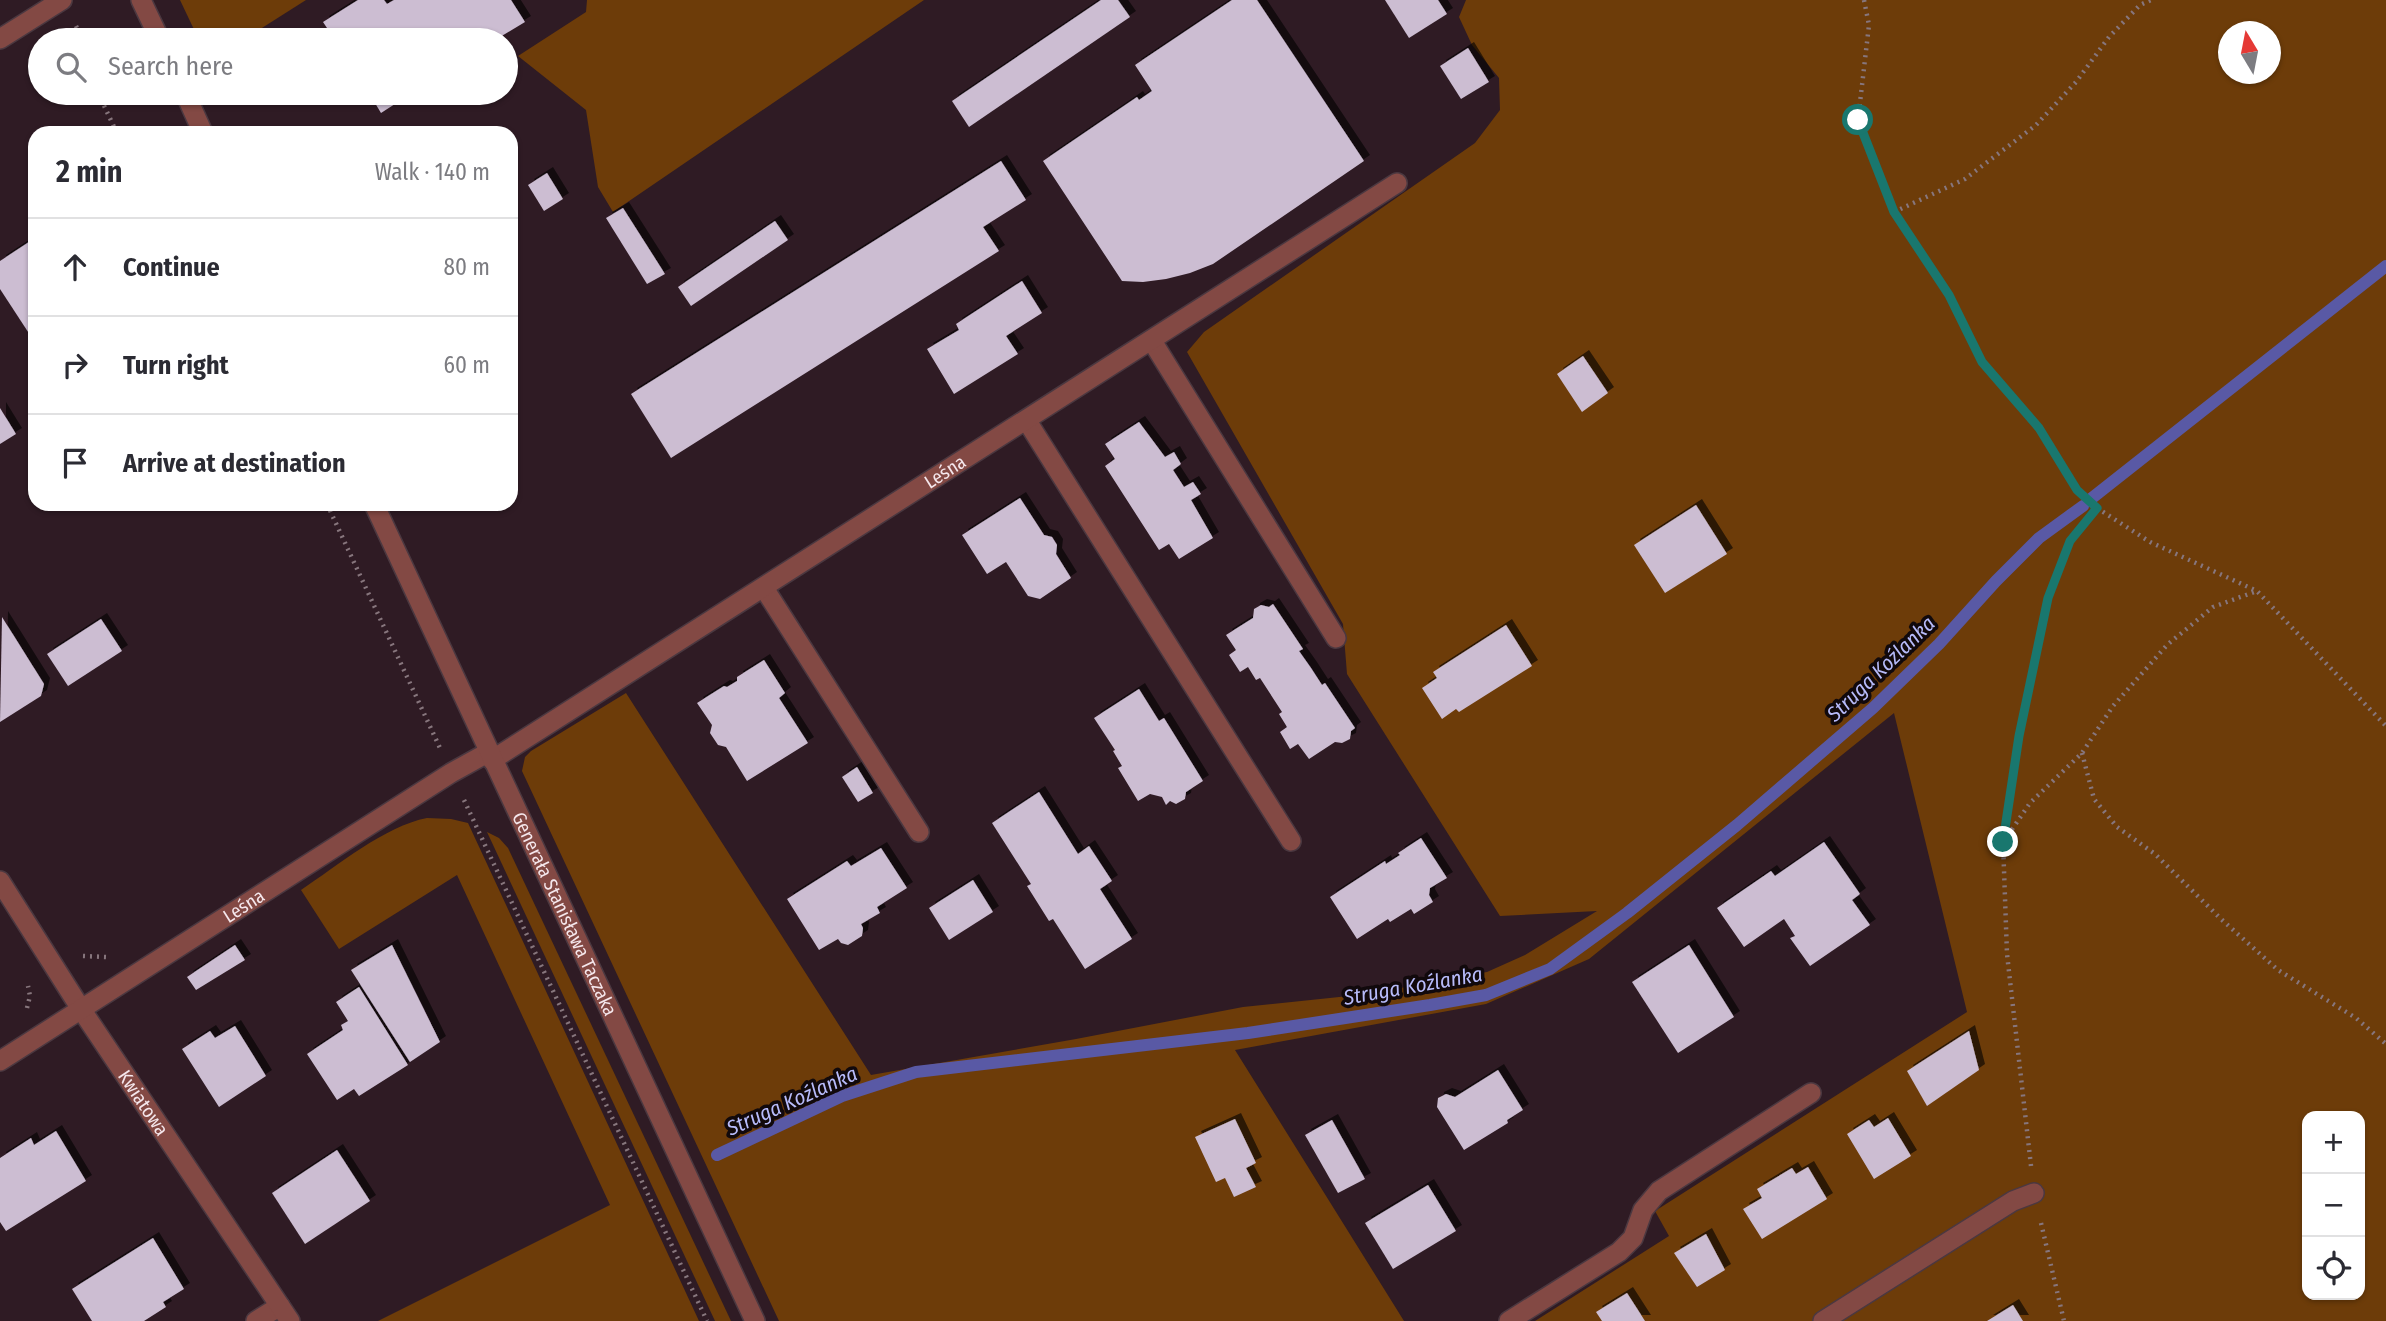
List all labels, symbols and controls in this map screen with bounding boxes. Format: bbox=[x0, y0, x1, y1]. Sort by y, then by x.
north arrow bbox=[2218, 21, 2281, 84]
search box bbox=[28, 28, 518, 105]
icon: search bbox=[52, 48, 90, 86]
text: Search here bbox=[108, 51, 233, 82]
route start bbox=[1842, 104, 1873, 135]
text: 2 min bbox=[56, 154, 123, 190]
text: Walk · 140 m bbox=[375, 158, 490, 186]
icon: ahead bbox=[56, 248, 94, 286]
text: Continue bbox=[123, 252, 220, 283]
text: 80 m bbox=[443, 253, 490, 281]
icon: right bbox=[56, 346, 94, 384]
text: Turn right bbox=[123, 350, 229, 381]
text: 60 m bbox=[444, 351, 490, 379]
icon: arrive bbox=[56, 444, 94, 482]
text: Arrive at destination bbox=[123, 448, 346, 479]
street label: Leśna bbox=[920, 450, 970, 493]
water label: Struga Koźlanka bbox=[1821, 611, 1941, 728]
street label: Generała Stanisława Taczaka bbox=[507, 808, 622, 1019]
route end bbox=[1987, 826, 2018, 857]
street label: Leśna bbox=[219, 884, 269, 928]
water label: Struga Koźlanka bbox=[1341, 961, 1484, 1011]
water label: Struga Koźlanka bbox=[722, 1061, 861, 1142]
street label: Kwiatowa bbox=[113, 1066, 173, 1140]
map controls bbox=[2302, 1111, 2365, 1300]
button: + bbox=[2302, 1111, 2365, 1174]
button: − bbox=[2302, 1174, 2365, 1237]
button: locate bbox=[2302, 1237, 2365, 1300]

